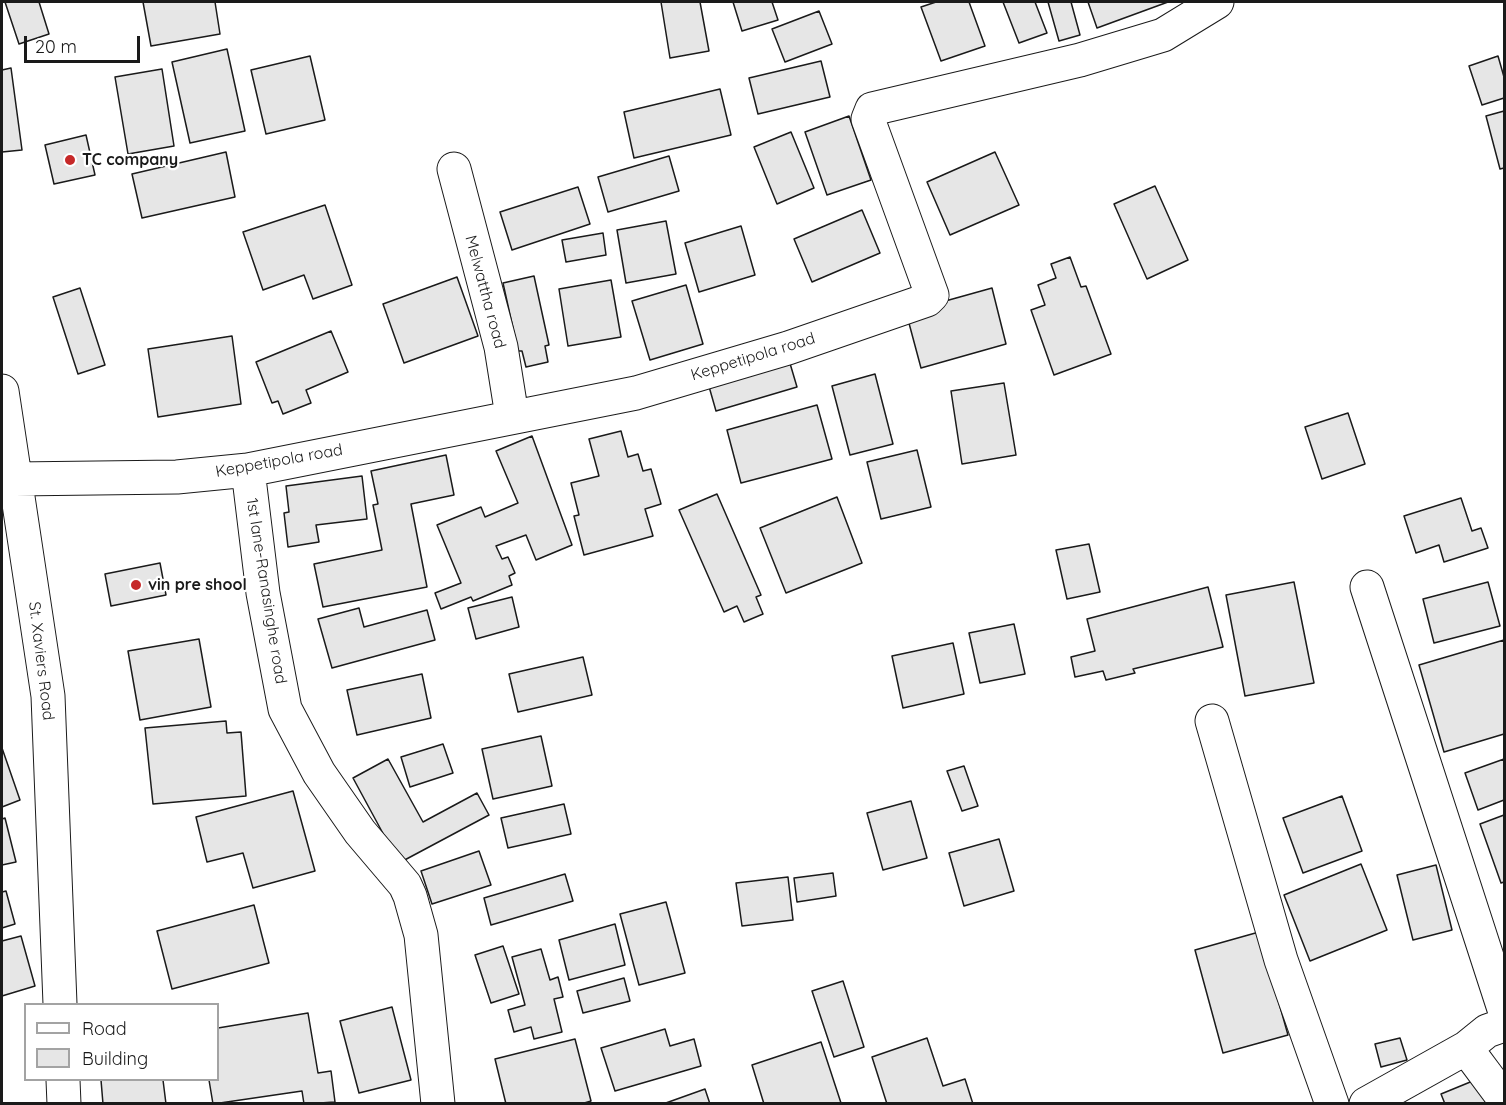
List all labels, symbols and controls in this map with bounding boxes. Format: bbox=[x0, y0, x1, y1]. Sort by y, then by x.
scale bar bbox=[27, 24, 142, 62]
text: 20 m bbox=[35, 35, 77, 58]
place label: TC company bbox=[82, 150, 178, 170]
marker: TC company bbox=[63, 153, 77, 167]
street label: Melwattha road bbox=[461, 233, 509, 351]
street label: Keppetipola road bbox=[689, 329, 817, 385]
street label: Keppetipola road bbox=[214, 440, 344, 482]
street label: 1st lane-Ranasinghe road bbox=[242, 497, 290, 685]
place label: vin pre shool bbox=[148, 575, 247, 595]
marker: vin pre shool bbox=[129, 578, 143, 592]
street label: St. Xaviers Road bbox=[24, 601, 58, 721]
legend bbox=[24, 1003, 219, 1081]
text: Road bbox=[82, 1017, 127, 1040]
text: Building bbox=[82, 1047, 148, 1070]

